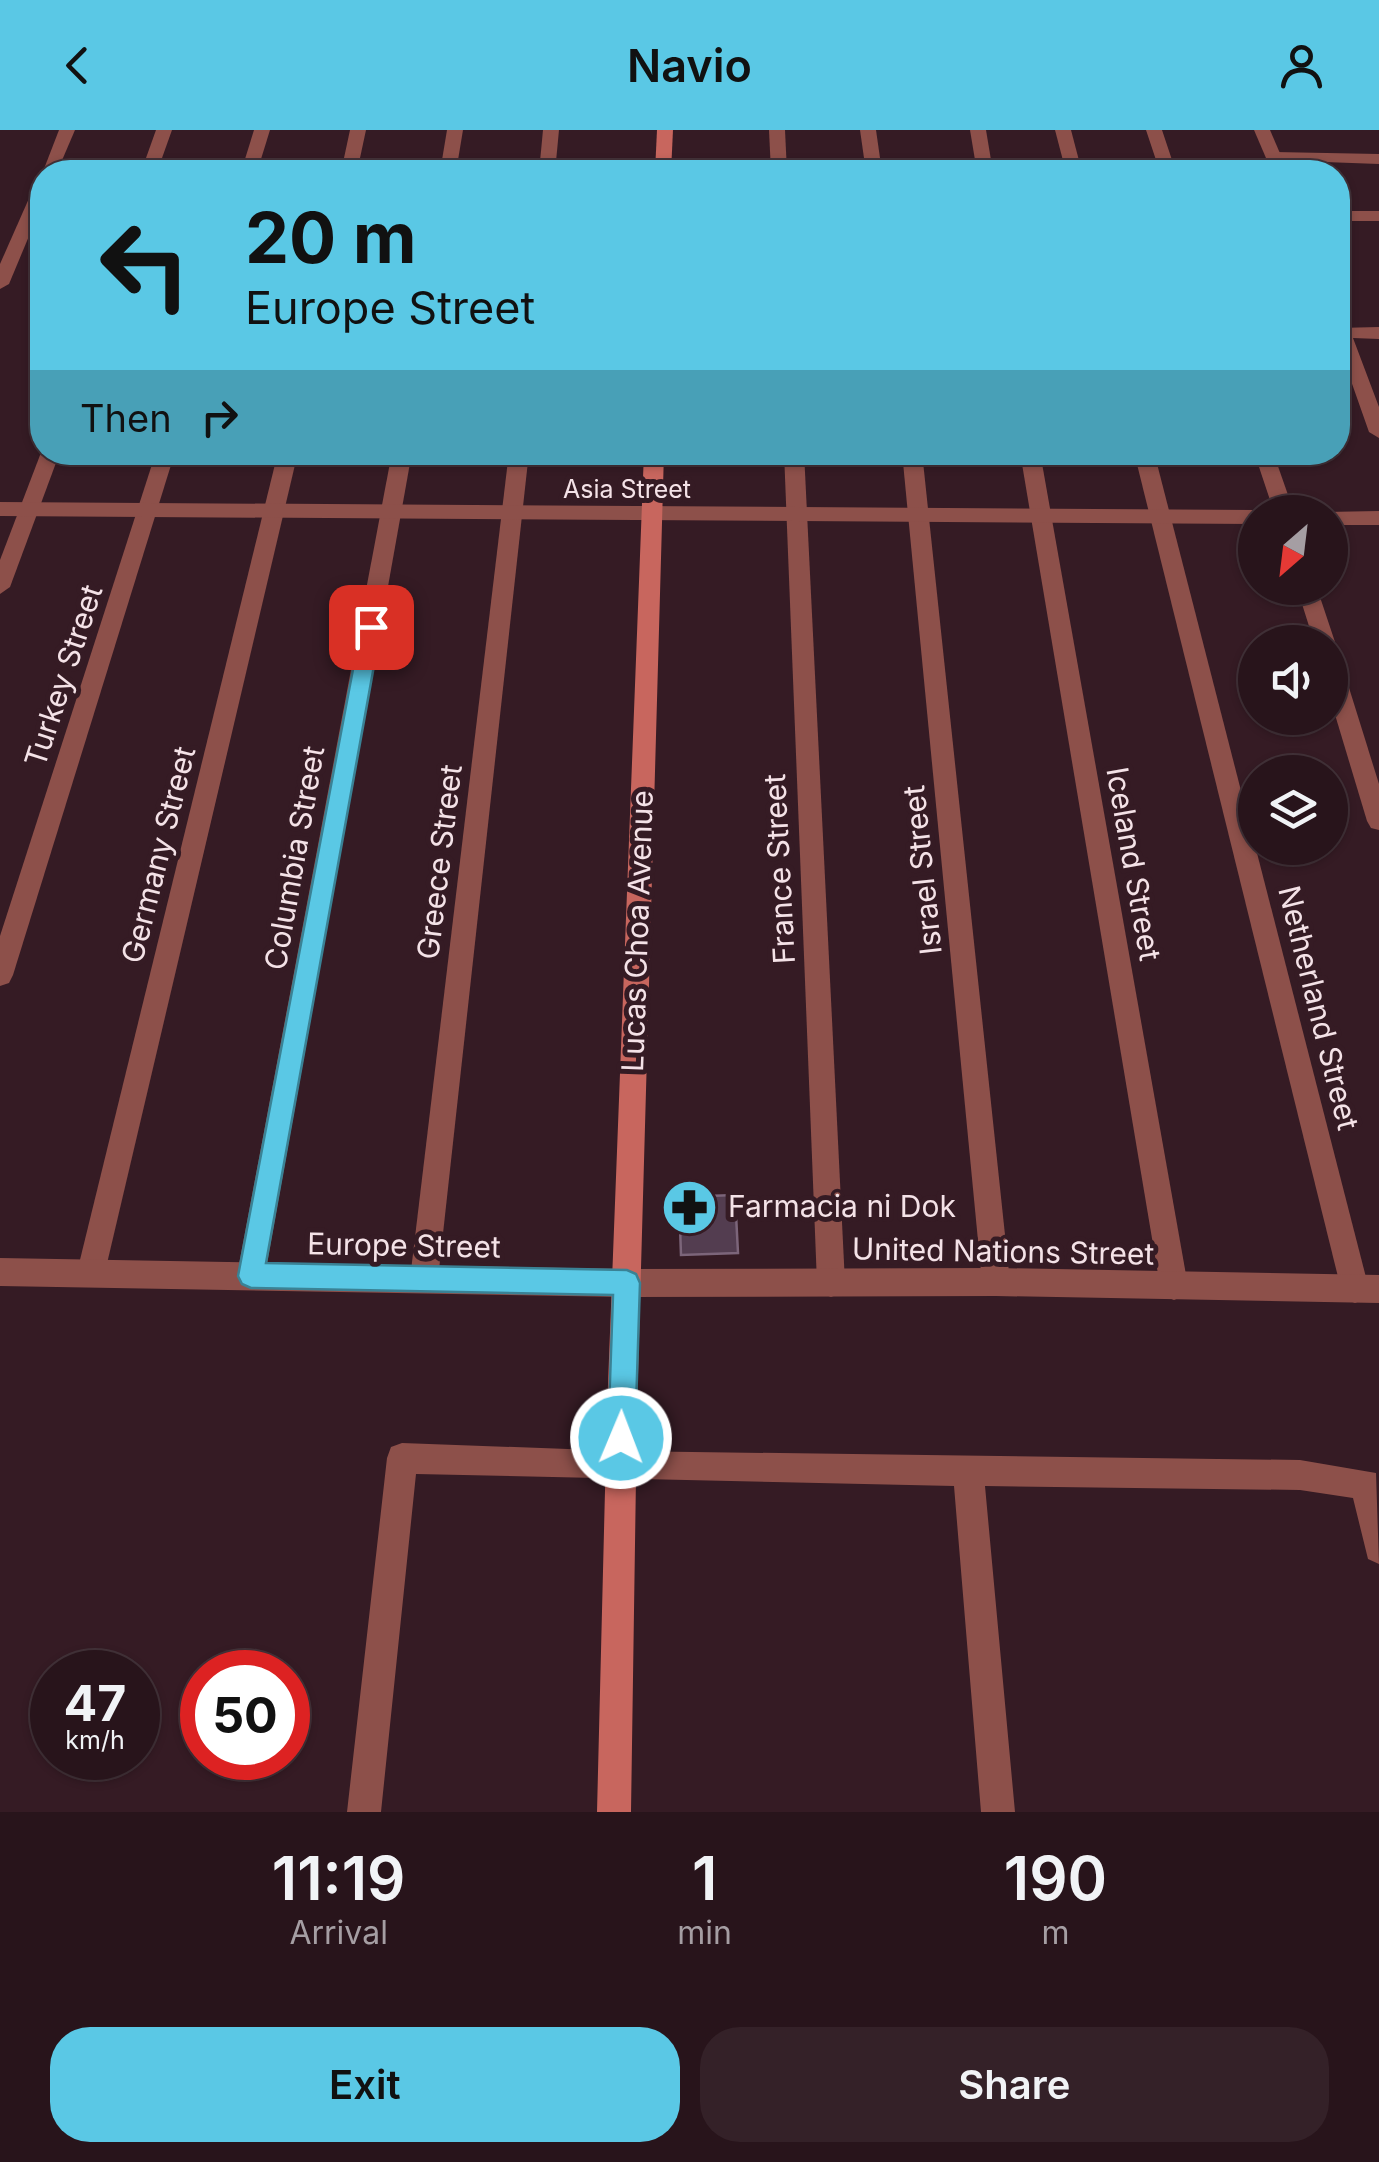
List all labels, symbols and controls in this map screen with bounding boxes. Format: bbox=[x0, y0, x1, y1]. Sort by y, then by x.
icon: back bbox=[50, 38, 105, 93]
text: Navio bbox=[627, 38, 752, 93]
icon: person bbox=[1274, 38, 1329, 93]
text: 20 m bbox=[245, 195, 417, 280]
icon: left bbox=[80, 200, 210, 330]
text: Europe Street bbox=[245, 280, 535, 335]
icon: right bbox=[192, 390, 247, 445]
text: Then bbox=[80, 395, 172, 441]
street label: Asia Street bbox=[563, 474, 691, 504]
north arrow bbox=[1238, 495, 1348, 605]
map controls bbox=[1238, 495, 1348, 865]
street label: Turkey Street bbox=[17, 580, 109, 771]
pin bbox=[329, 585, 414, 670]
icon: arrive bbox=[344, 600, 399, 655]
button: sound bbox=[1238, 625, 1348, 735]
street label: Germany Street bbox=[114, 743, 202, 967]
street label: Columbia Street bbox=[257, 743, 331, 973]
button: layers bbox=[1238, 755, 1348, 865]
street label: Greece Street bbox=[409, 762, 469, 961]
street label: Iceland Street bbox=[1099, 764, 1169, 964]
street label: France Street bbox=[756, 773, 802, 965]
street label: Israel Street bbox=[895, 784, 949, 956]
street label: Lucas Choa Avenue bbox=[614, 789, 660, 1072]
street label: Netherland Street bbox=[1271, 882, 1367, 1134]
pharmacy icon: Farmacia ni Dok bbox=[659, 1177, 719, 1237]
place label: Farmacia ni Dok bbox=[728, 1188, 956, 1224]
street label: Europe Street bbox=[307, 1225, 501, 1265]
street label: United Nations Street bbox=[852, 1230, 1155, 1272]
position arrow bbox=[569, 1386, 673, 1490]
speed limit sign: 50 bbox=[180, 1650, 310, 1780]
text: 47 bbox=[64, 1673, 126, 1733]
text: km/h bbox=[65, 1725, 125, 1755]
text: 11:19 bbox=[272, 1842, 405, 1914]
text: 1 bbox=[692, 1842, 717, 1914]
text: 190 bbox=[1004, 1842, 1107, 1914]
text: Arrival bbox=[289, 1913, 388, 1952]
text: min bbox=[677, 1913, 732, 1952]
text: m bbox=[1041, 1913, 1069, 1952]
button: Exit bbox=[50, 2027, 680, 2142]
button: Share bbox=[700, 2027, 1329, 2142]

